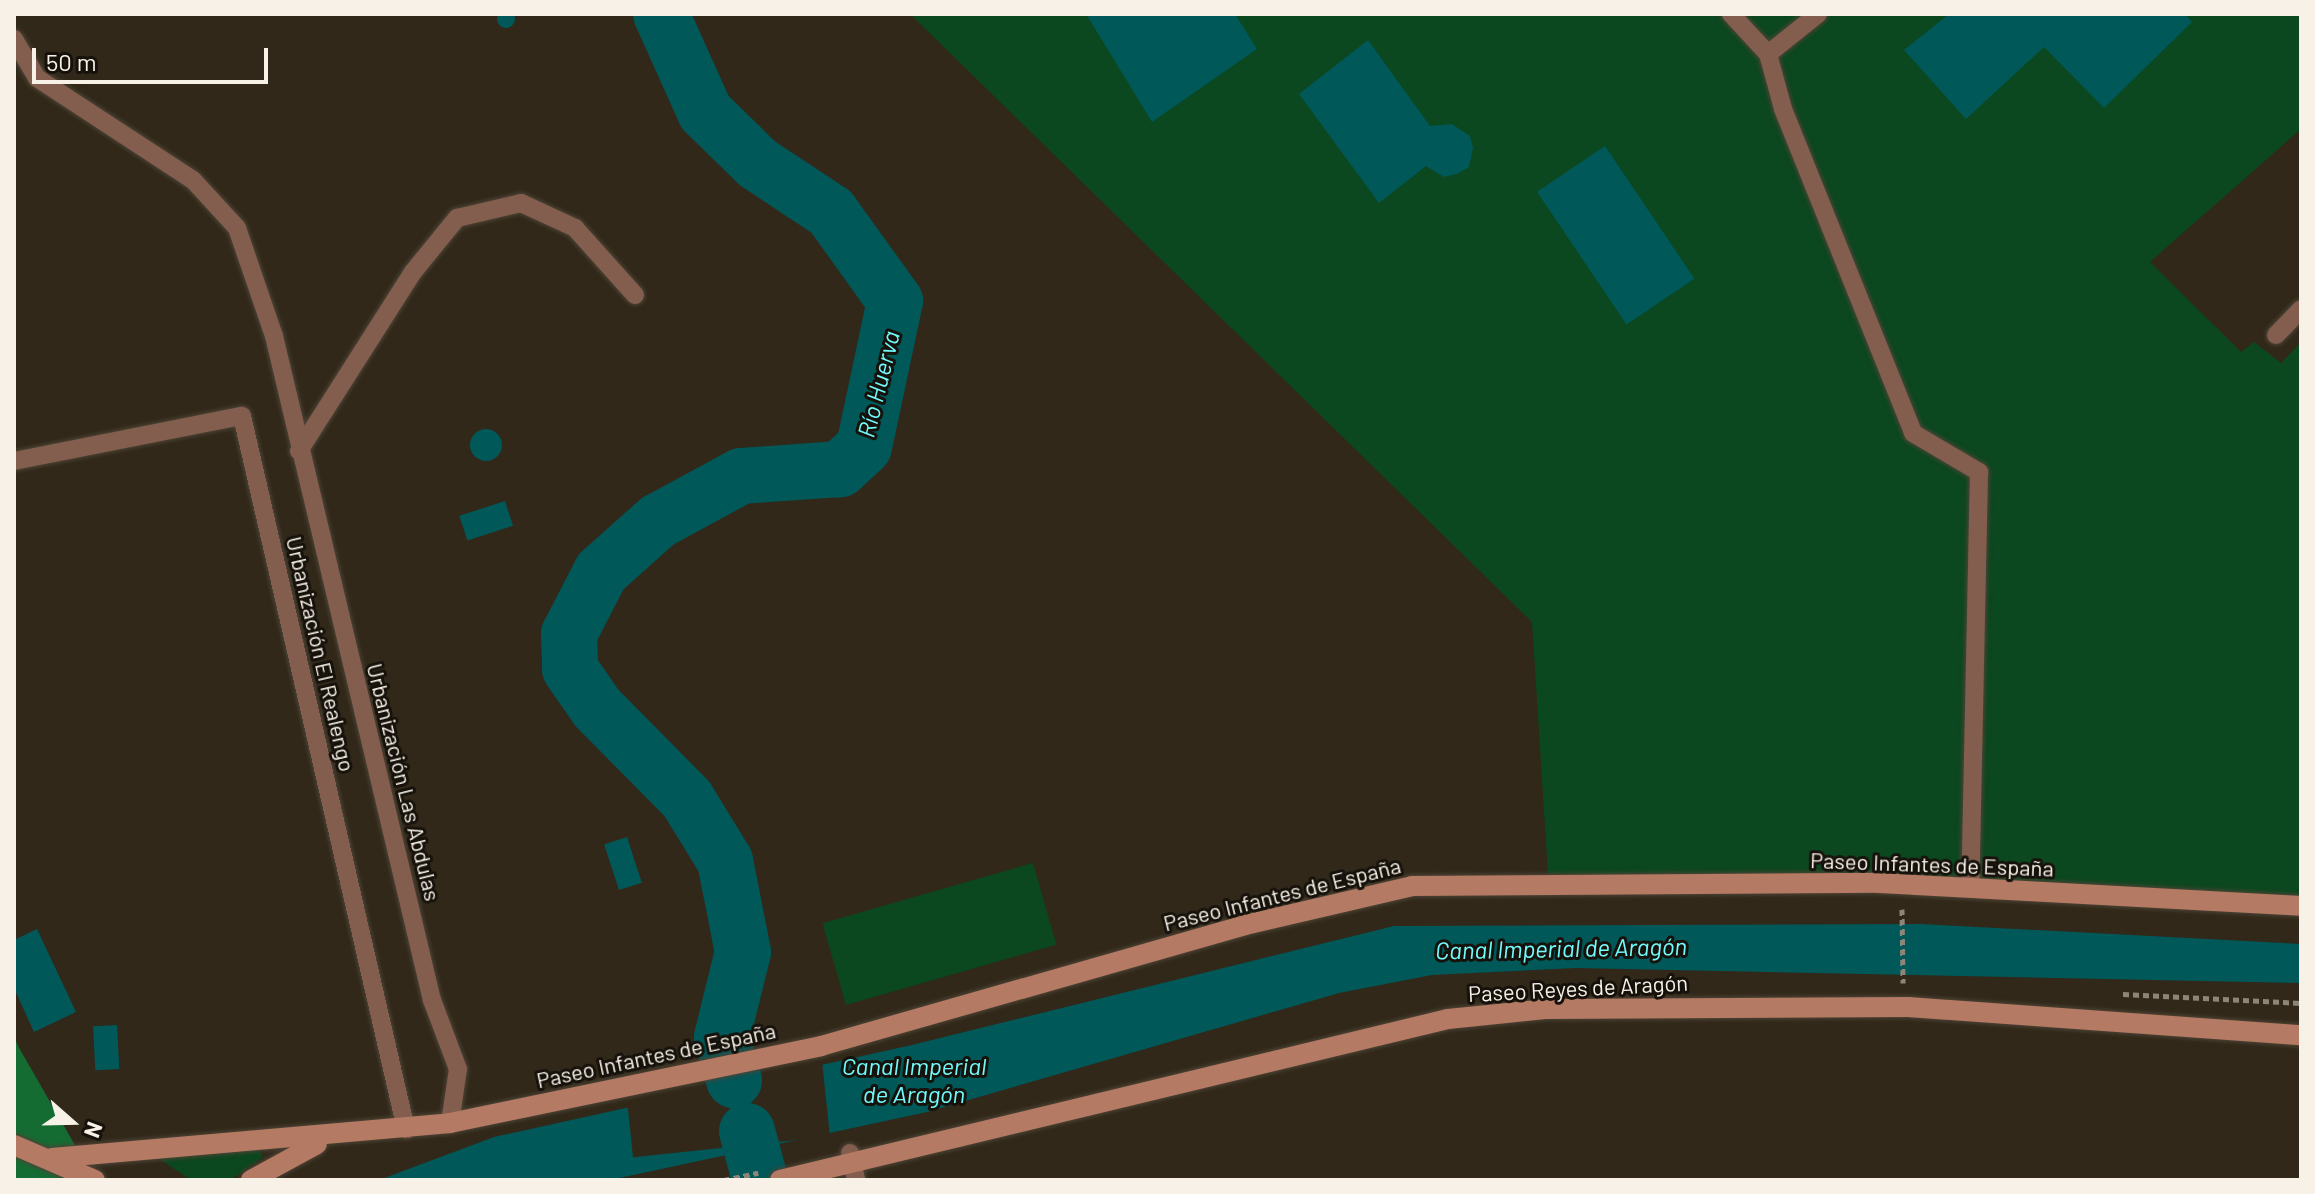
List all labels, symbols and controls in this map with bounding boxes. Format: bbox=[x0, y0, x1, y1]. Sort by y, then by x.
scale bar bbox=[36, 32, 272, 82]
text: 50 m bbox=[46, 47, 97, 76]
water label: Río Huerva bbox=[851, 328, 905, 440]
street label: Urbanización El Realengo bbox=[281, 534, 361, 774]
street label: Urbanización Las Abdulas bbox=[362, 661, 446, 903]
street label: Paseo Infantes de España bbox=[1810, 847, 2054, 881]
street label: Paseo Infantes de España bbox=[1161, 852, 1403, 936]
water label: Canal Imperial de Aragón bbox=[1435, 931, 1687, 965]
street label: Paseo Reyes de Aragón bbox=[1467, 969, 1689, 1007]
street label: Paseo Infantes de España bbox=[534, 1017, 778, 1093]
water label: Canal Imperial de Aragón bbox=[842, 1052, 986, 1108]
north arrow bbox=[32, 1082, 112, 1162]
text: N bbox=[80, 1119, 109, 1142]

